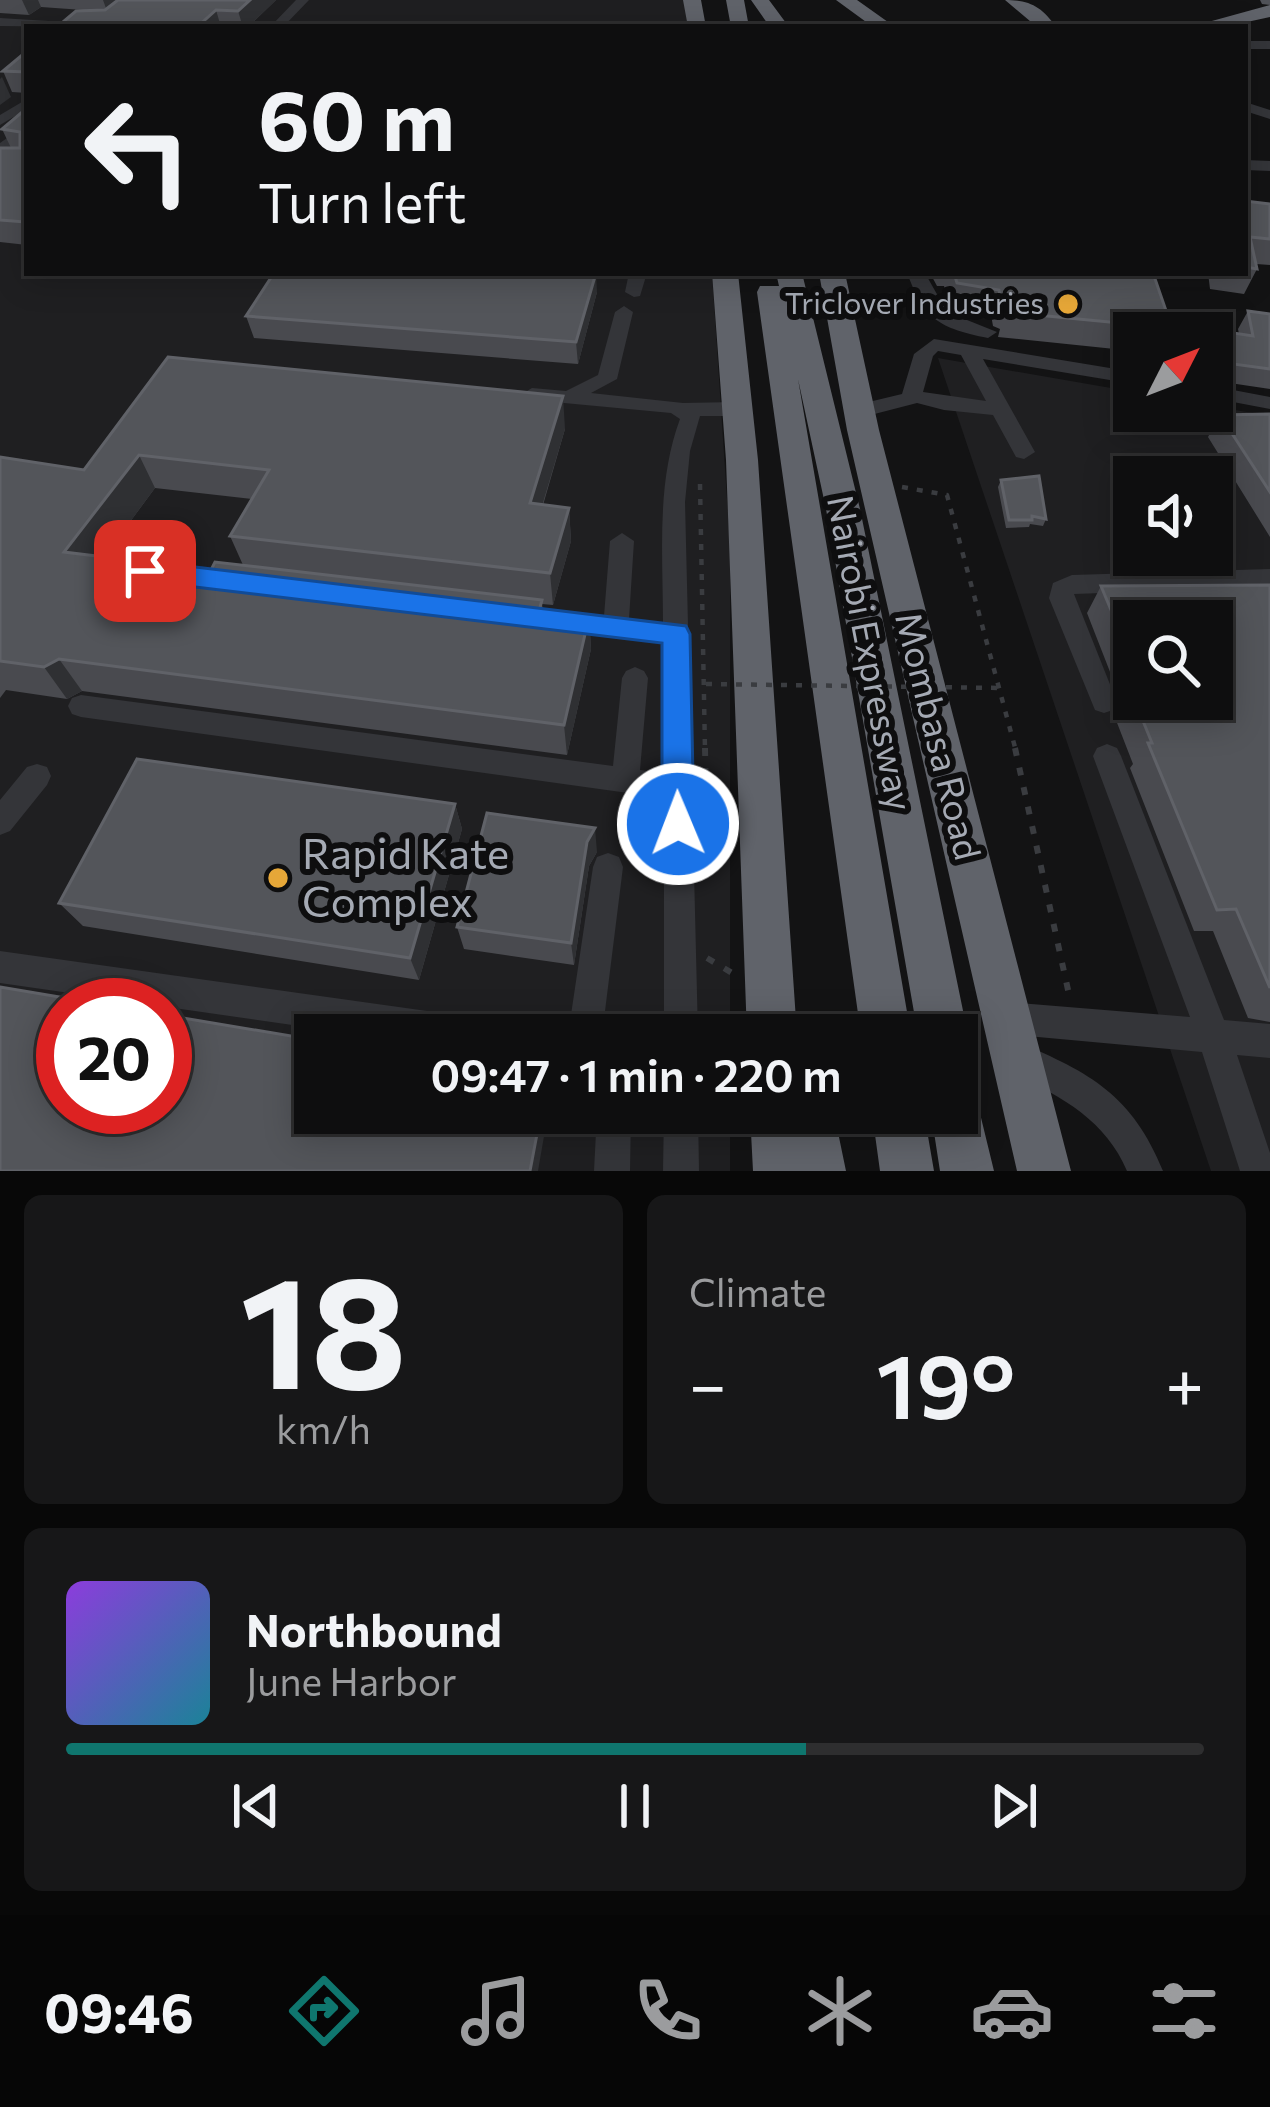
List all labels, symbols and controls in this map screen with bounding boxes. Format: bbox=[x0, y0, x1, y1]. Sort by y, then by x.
text: 60 m bbox=[258, 66, 455, 168]
icon: left bbox=[60, 72, 216, 228]
text: Turn left bbox=[258, 168, 466, 234]
place label: Triclover Industries bbox=[785, 283, 1044, 320]
marker: Triclover Industries bbox=[1055, 291, 1081, 317]
north arrow bbox=[1113, 312, 1233, 432]
map controls bbox=[1113, 312, 1233, 720]
button: sound bbox=[1113, 456, 1233, 576]
street label: Nairobi Expressway bbox=[820, 491, 924, 814]
pin bbox=[94, 520, 196, 622]
icon: arrive bbox=[112, 538, 178, 604]
button: search bbox=[1113, 600, 1233, 720]
street label: Mombasa Road bbox=[888, 607, 992, 864]
position arrow bbox=[615, 761, 741, 887]
place label: Rapid Kate Complex bbox=[302, 826, 509, 926]
marker: Rapid Kate Complex bbox=[265, 865, 291, 891]
speed limit sign: 20 bbox=[36, 978, 192, 1134]
text: 09:47 · 1 min · 220 m bbox=[430, 1046, 842, 1101]
text: 18 bbox=[240, 1230, 407, 1421]
text: Climate bbox=[689, 1267, 826, 1315]
text: 19° bbox=[876, 1327, 1015, 1438]
text: − bbox=[689, 1342, 727, 1423]
text: + bbox=[1165, 1342, 1204, 1423]
text: km/h bbox=[276, 1404, 371, 1452]
text: Northbound bbox=[246, 1601, 502, 1656]
text: June Harbor bbox=[246, 1656, 457, 1704]
icon: previous bbox=[223, 1773, 289, 1839]
icon: pause bbox=[602, 1773, 668, 1839]
icon: next bbox=[981, 1773, 1047, 1839]
icon: directions bbox=[282, 1969, 366, 2053]
icon: music bbox=[454, 1969, 538, 2053]
icon: phone bbox=[626, 1969, 710, 2053]
icon: climate bbox=[798, 1969, 882, 2053]
icon: car bbox=[970, 1969, 1054, 2053]
icon: filters bbox=[1142, 1969, 1226, 2053]
text: 09:46 bbox=[44, 1978, 194, 2044]

